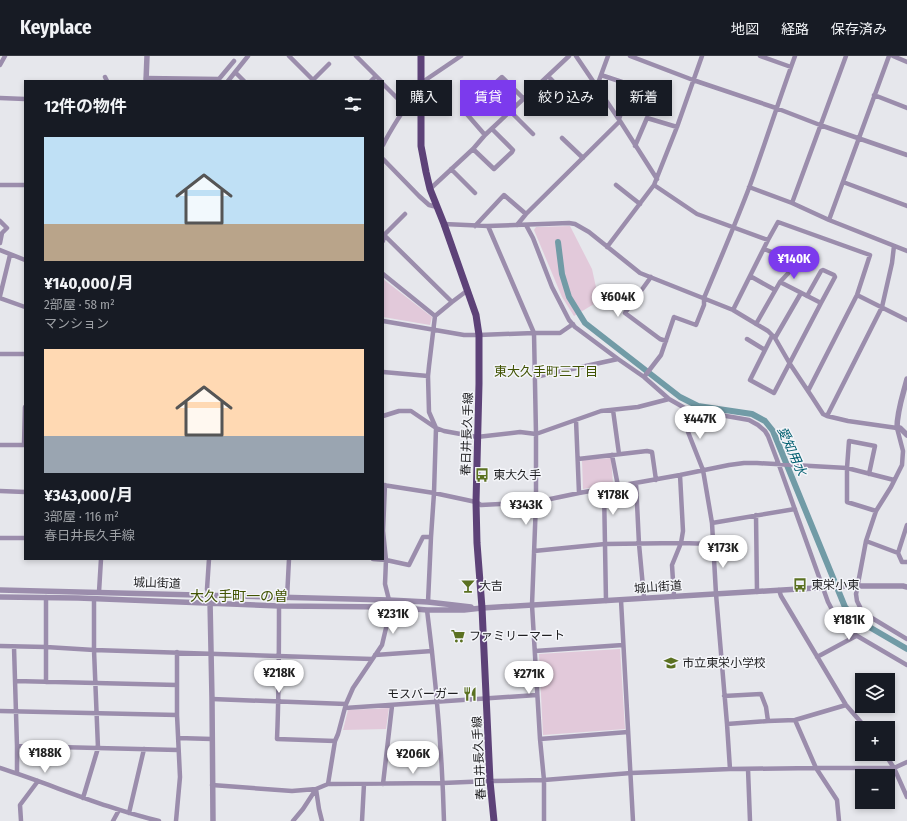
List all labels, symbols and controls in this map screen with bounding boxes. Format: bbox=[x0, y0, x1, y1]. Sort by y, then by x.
text: Keyplace bbox=[20, 16, 92, 39]
text: 地図 bbox=[731, 21, 759, 38]
text: 経路 bbox=[781, 21, 809, 38]
text: 保存済み bbox=[831, 21, 887, 38]
chip: 購入 bbox=[396, 80, 452, 116]
chip: 賃貸 bbox=[460, 80, 516, 116]
chip: 絞り込み bbox=[524, 80, 608, 116]
chip: 新着 bbox=[616, 80, 672, 116]
icon: filters bbox=[342, 93, 364, 115]
text: 12件の物件 bbox=[44, 96, 127, 117]
icon: home bbox=[168, 163, 240, 235]
pin: ¥140K bbox=[766, 246, 822, 280]
text: ¥140K bbox=[777, 251, 811, 266]
text: ¥140,000/月 bbox=[44, 273, 134, 294]
pin: ¥604K bbox=[590, 284, 646, 318]
text: ¥604K bbox=[601, 289, 635, 304]
text: 2部屋 · 58 m² bbox=[44, 297, 115, 312]
text: マンション bbox=[44, 316, 109, 331]
district label: 東大久手町三丁目 bbox=[494, 364, 598, 379]
icon: home bbox=[168, 375, 240, 447]
street label: 春日井長久手線 bbox=[459, 392, 475, 476]
pin: ¥447K bbox=[672, 406, 728, 440]
text: ¥447K bbox=[684, 411, 716, 426]
water label: 愛知用水 bbox=[775, 424, 810, 480]
bus stop icon: 東大久手 bbox=[474, 467, 490, 483]
place label: 東大久手 bbox=[493, 468, 541, 482]
pin: ¥178K bbox=[585, 482, 641, 516]
text: ¥343,000/月 bbox=[44, 485, 134, 506]
text: ¥178K bbox=[597, 487, 629, 502]
pin: ¥343K bbox=[498, 492, 554, 526]
text: ¥343K bbox=[510, 497, 542, 512]
text: 3部屋 · 116 m² bbox=[44, 509, 119, 524]
text: 春日井長久手線 bbox=[44, 528, 135, 543]
pin: ¥173K bbox=[695, 535, 751, 569]
text: ¥173K bbox=[707, 540, 739, 555]
street label: 城山街道 bbox=[133, 575, 181, 591]
bus stop icon: 東栄小東 bbox=[792, 577, 808, 593]
bar icon: 大吉 bbox=[460, 578, 476, 594]
street label: 城山街道 bbox=[634, 578, 682, 596]
place label: 東栄小東 bbox=[811, 578, 859, 592]
place label: 大吉 bbox=[479, 579, 503, 593]
district label: 大久手町一の曽 bbox=[190, 588, 288, 605]
pin: ¥231K bbox=[365, 601, 421, 635]
text: ¥231K bbox=[377, 606, 409, 621]
pin: ¥181K bbox=[821, 607, 877, 641]
text: ¥181K bbox=[833, 612, 865, 627]
supermarket icon: ファミリーマート bbox=[450, 628, 466, 644]
place label: ファミリーマート bbox=[469, 629, 565, 643]
school or university icon: 市立東栄小学校 bbox=[663, 655, 679, 671]
place label: 市立東栄小学校 bbox=[682, 656, 766, 670]
pin: ¥218K bbox=[251, 660, 307, 694]
pin: ¥271K bbox=[501, 661, 557, 695]
text: ¥218K bbox=[263, 665, 295, 680]
text: ¥271K bbox=[514, 666, 545, 681]
map controls bbox=[855, 673, 895, 809]
button: layers bbox=[855, 673, 895, 713]
restaurant icon: モスバーガー bbox=[462, 686, 478, 702]
place label: モスバーガー bbox=[387, 687, 459, 701]
street label: 春日井長久手線 bbox=[470, 716, 488, 800]
button: + bbox=[855, 721, 895, 761]
pin: ¥188K bbox=[17, 740, 73, 774]
pin: ¥206K bbox=[385, 741, 441, 775]
text: ¥188K bbox=[28, 745, 62, 760]
text: ¥206K bbox=[396, 746, 430, 761]
button: − bbox=[855, 769, 895, 809]

